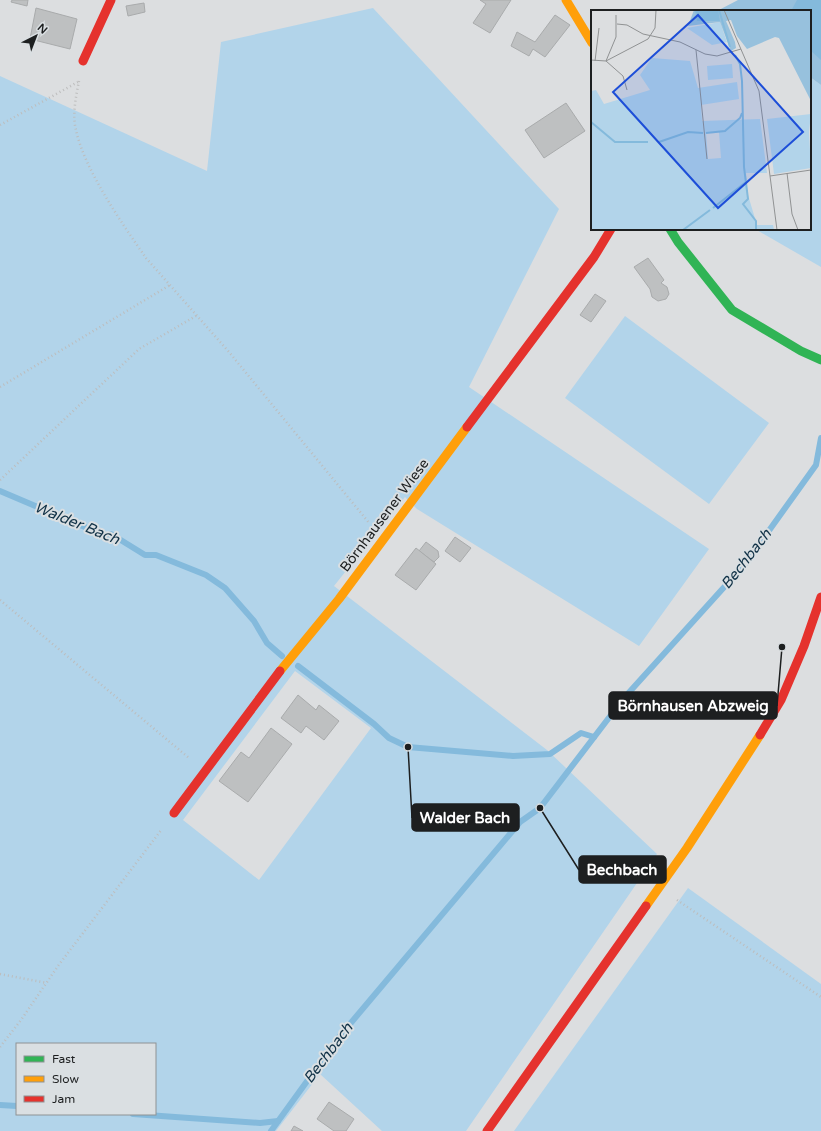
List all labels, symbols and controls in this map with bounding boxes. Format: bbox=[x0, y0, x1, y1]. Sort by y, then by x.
inset map bbox=[591, 10, 811, 230]
north arrow bbox=[16, 16, 56, 56]
text: N bbox=[35, 21, 50, 37]
street label: Börnhausener Wiese bbox=[336, 455, 432, 575]
water label: Walder Bach bbox=[32, 498, 123, 549]
water label: Bechbach bbox=[717, 525, 775, 593]
callout: Börnhausen Abzweig bbox=[609, 692, 777, 719]
text: Börnhausen Abzweig bbox=[617, 697, 769, 716]
callout: Walder Bach bbox=[412, 804, 519, 831]
text: Walder Bach bbox=[420, 809, 510, 827]
callout: Bechbach bbox=[579, 856, 666, 883]
text: Bechbach bbox=[587, 861, 657, 879]
water label: Bechbach bbox=[299, 1019, 357, 1087]
legend bbox=[16, 1043, 156, 1115]
text: Fast bbox=[52, 1052, 76, 1066]
text: Slow bbox=[52, 1072, 79, 1086]
text: Jam bbox=[52, 1092, 75, 1106]

